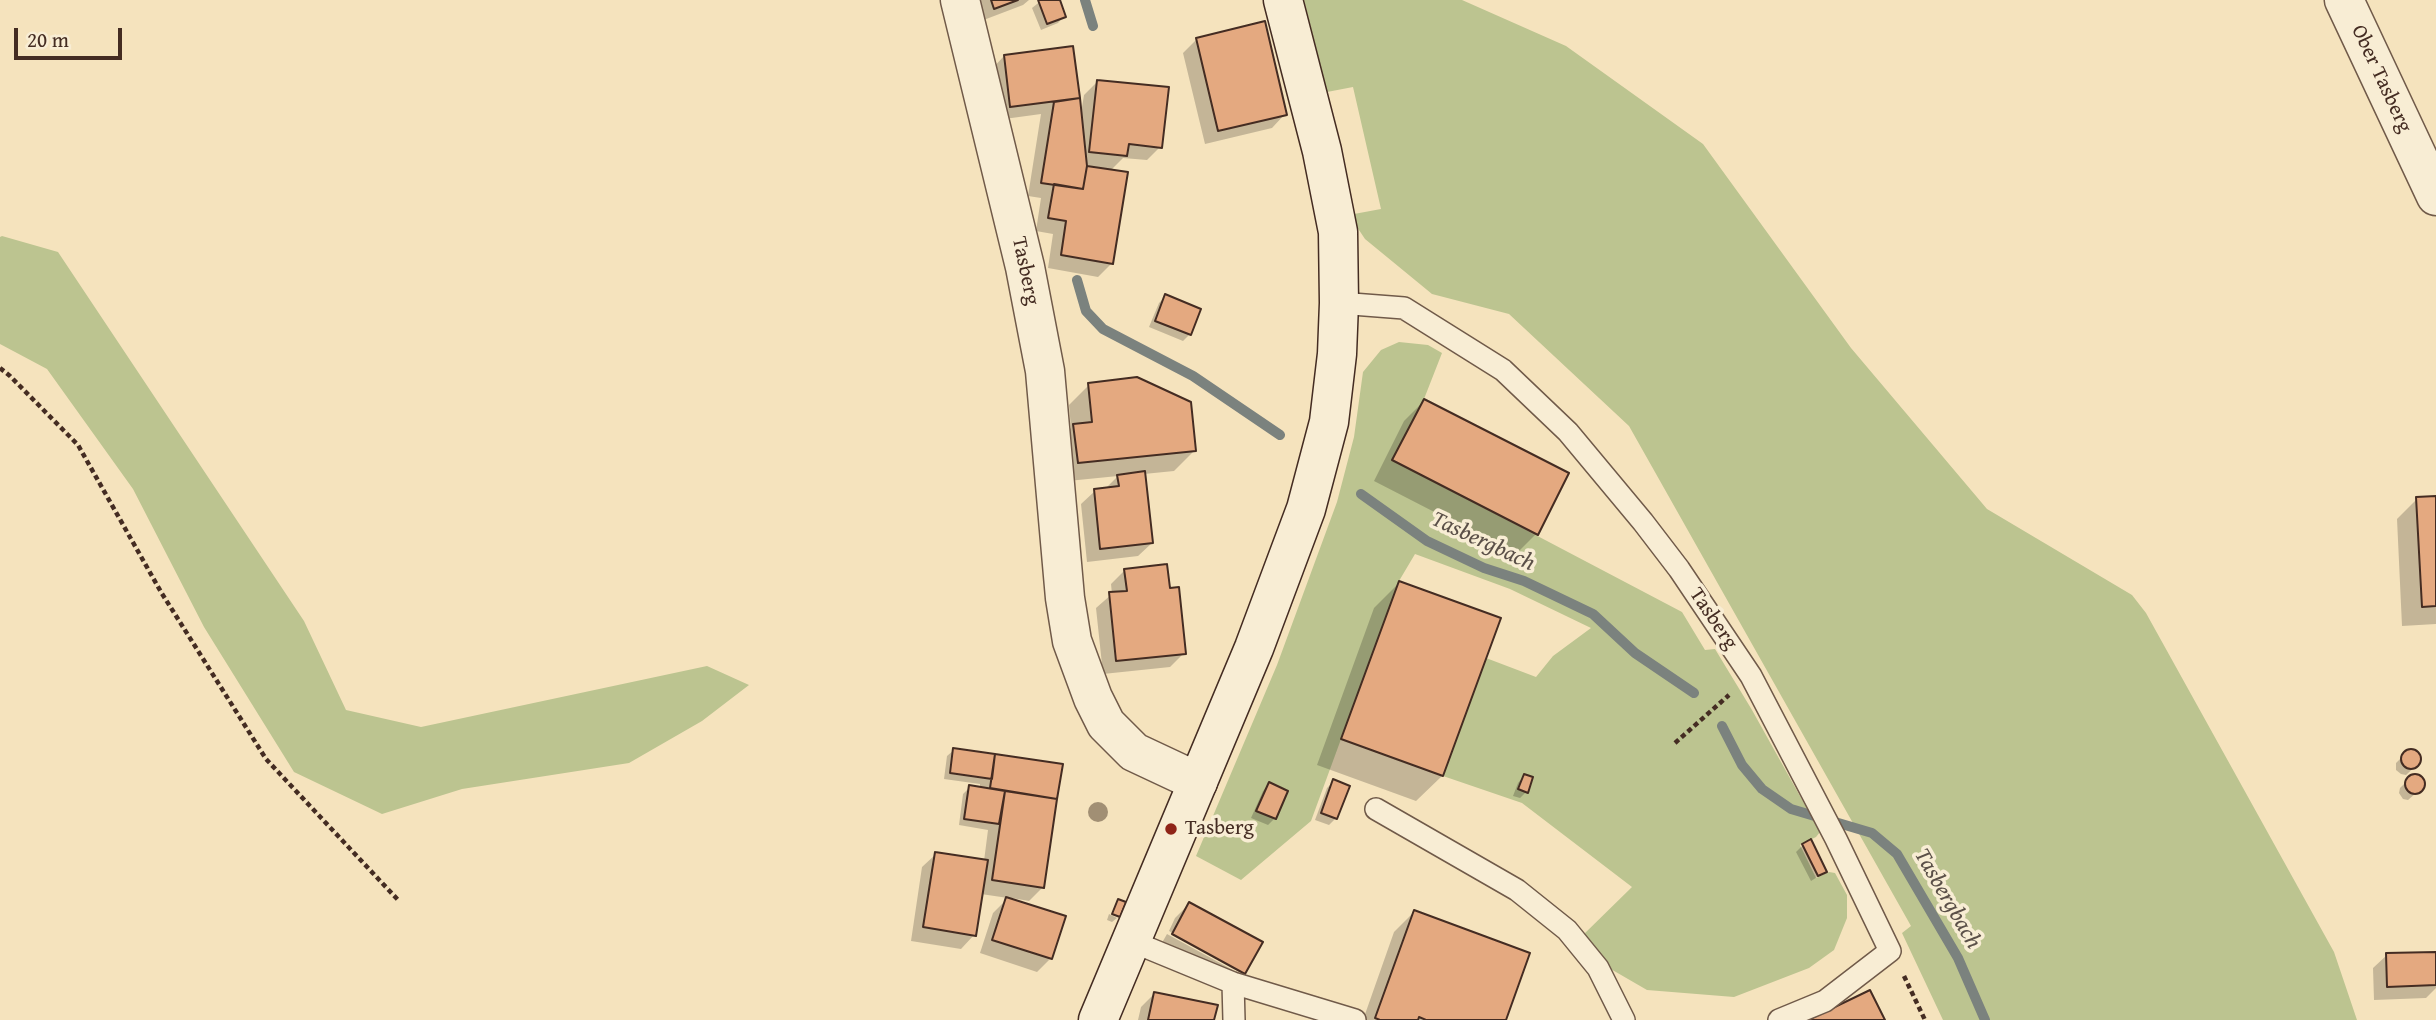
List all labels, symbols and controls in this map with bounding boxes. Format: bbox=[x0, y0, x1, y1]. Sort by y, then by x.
scale bar bbox=[18, 14, 126, 58]
street label: Ober Tasberg bbox=[2345, 21, 2417, 137]
text: 20 m bbox=[27, 24, 69, 55]
street label: Tasberg bbox=[1005, 235, 1045, 307]
water label: Tasbergbach bbox=[1427, 506, 1539, 578]
street label: Tasberg bbox=[1683, 583, 1743, 655]
place label: Tasberg bbox=[1185, 816, 1254, 842]
marker: Tasberg bbox=[1163, 821, 1179, 837]
water label: Tasbergbach bbox=[1907, 844, 1987, 954]

